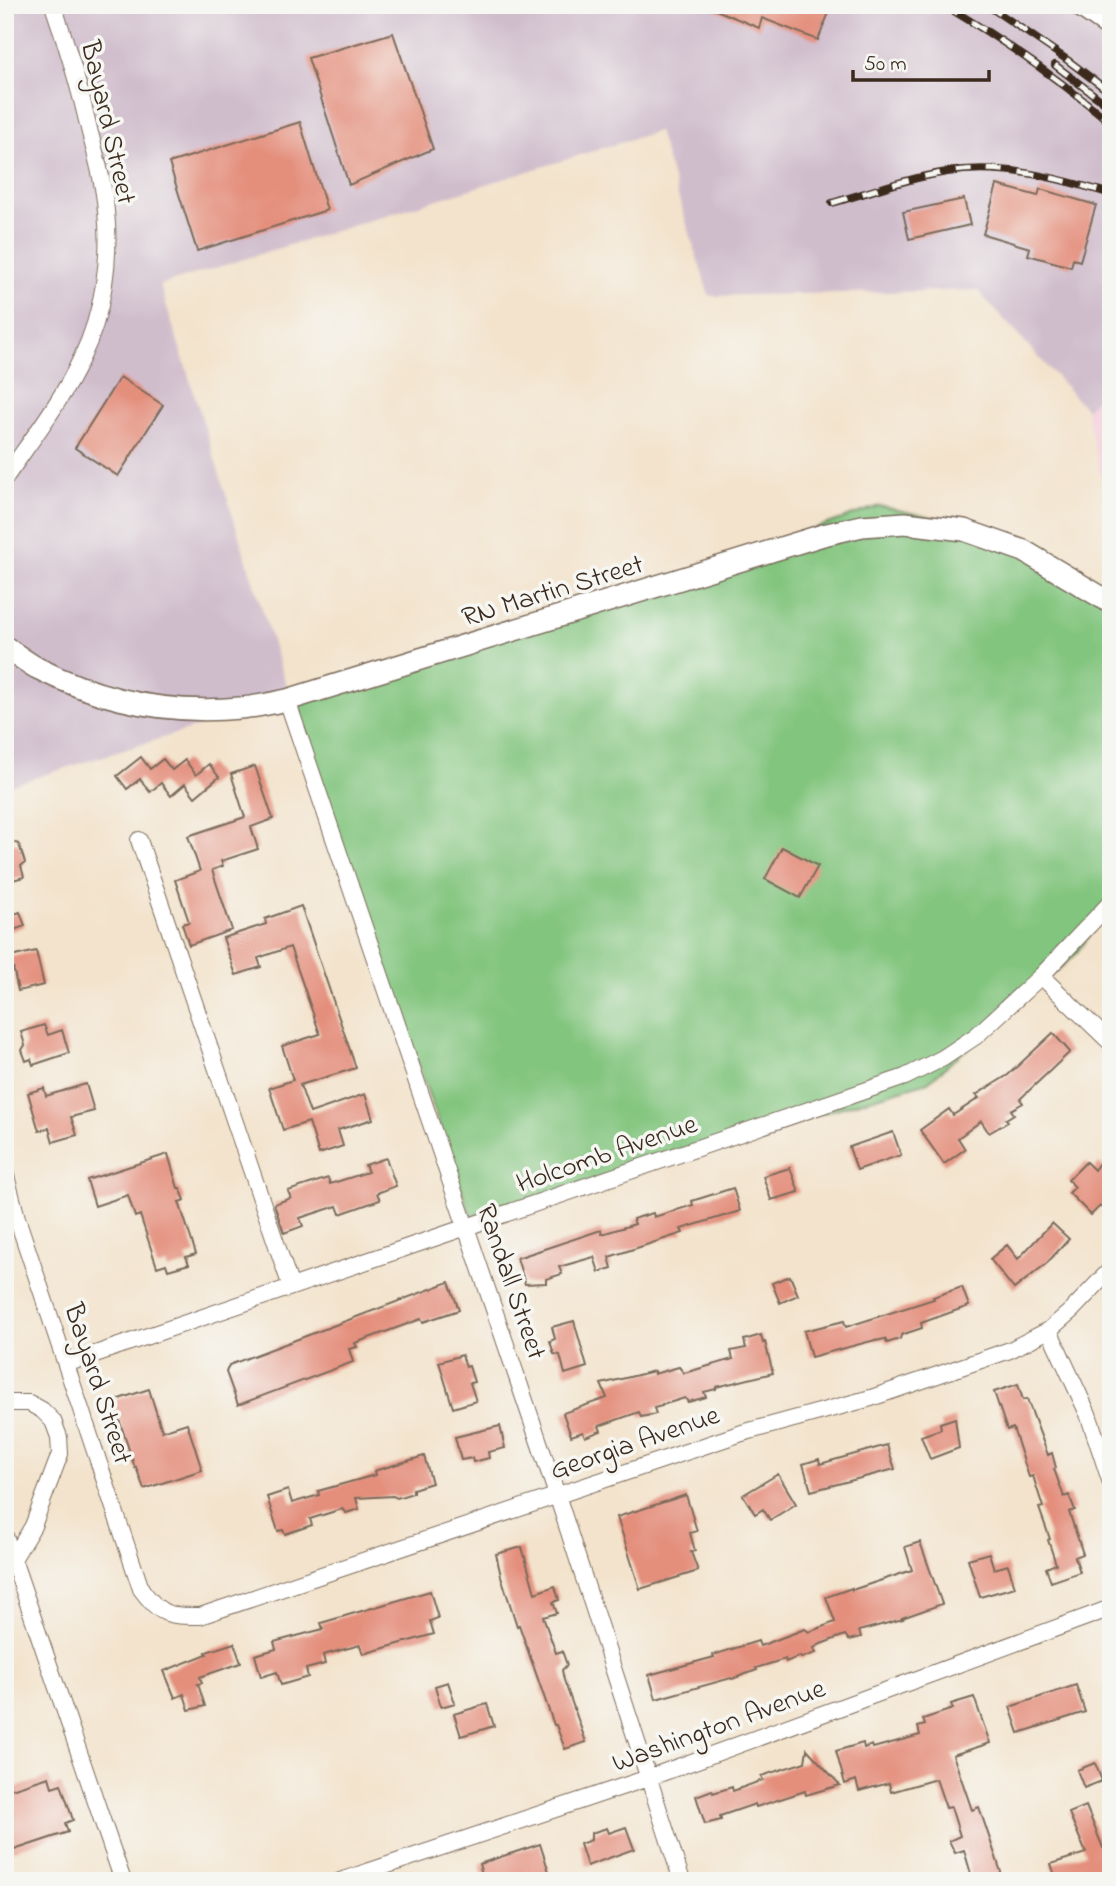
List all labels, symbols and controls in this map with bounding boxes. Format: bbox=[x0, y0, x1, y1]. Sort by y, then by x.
street label: Bayard Street bbox=[68, 36, 145, 209]
scale bar bbox=[853, 38, 990, 82]
text: 50 m bbox=[864, 50, 907, 80]
street label: RN Martin Street bbox=[457, 545, 649, 639]
street label: Holcomb Avenue bbox=[511, 1105, 704, 1205]
street label: Randall Street bbox=[464, 1199, 555, 1366]
street label: Bayard Street bbox=[51, 1298, 142, 1470]
street label: Georgia Avenue bbox=[545, 1396, 726, 1492]
street label: Washington Avenue bbox=[607, 1670, 832, 1785]

